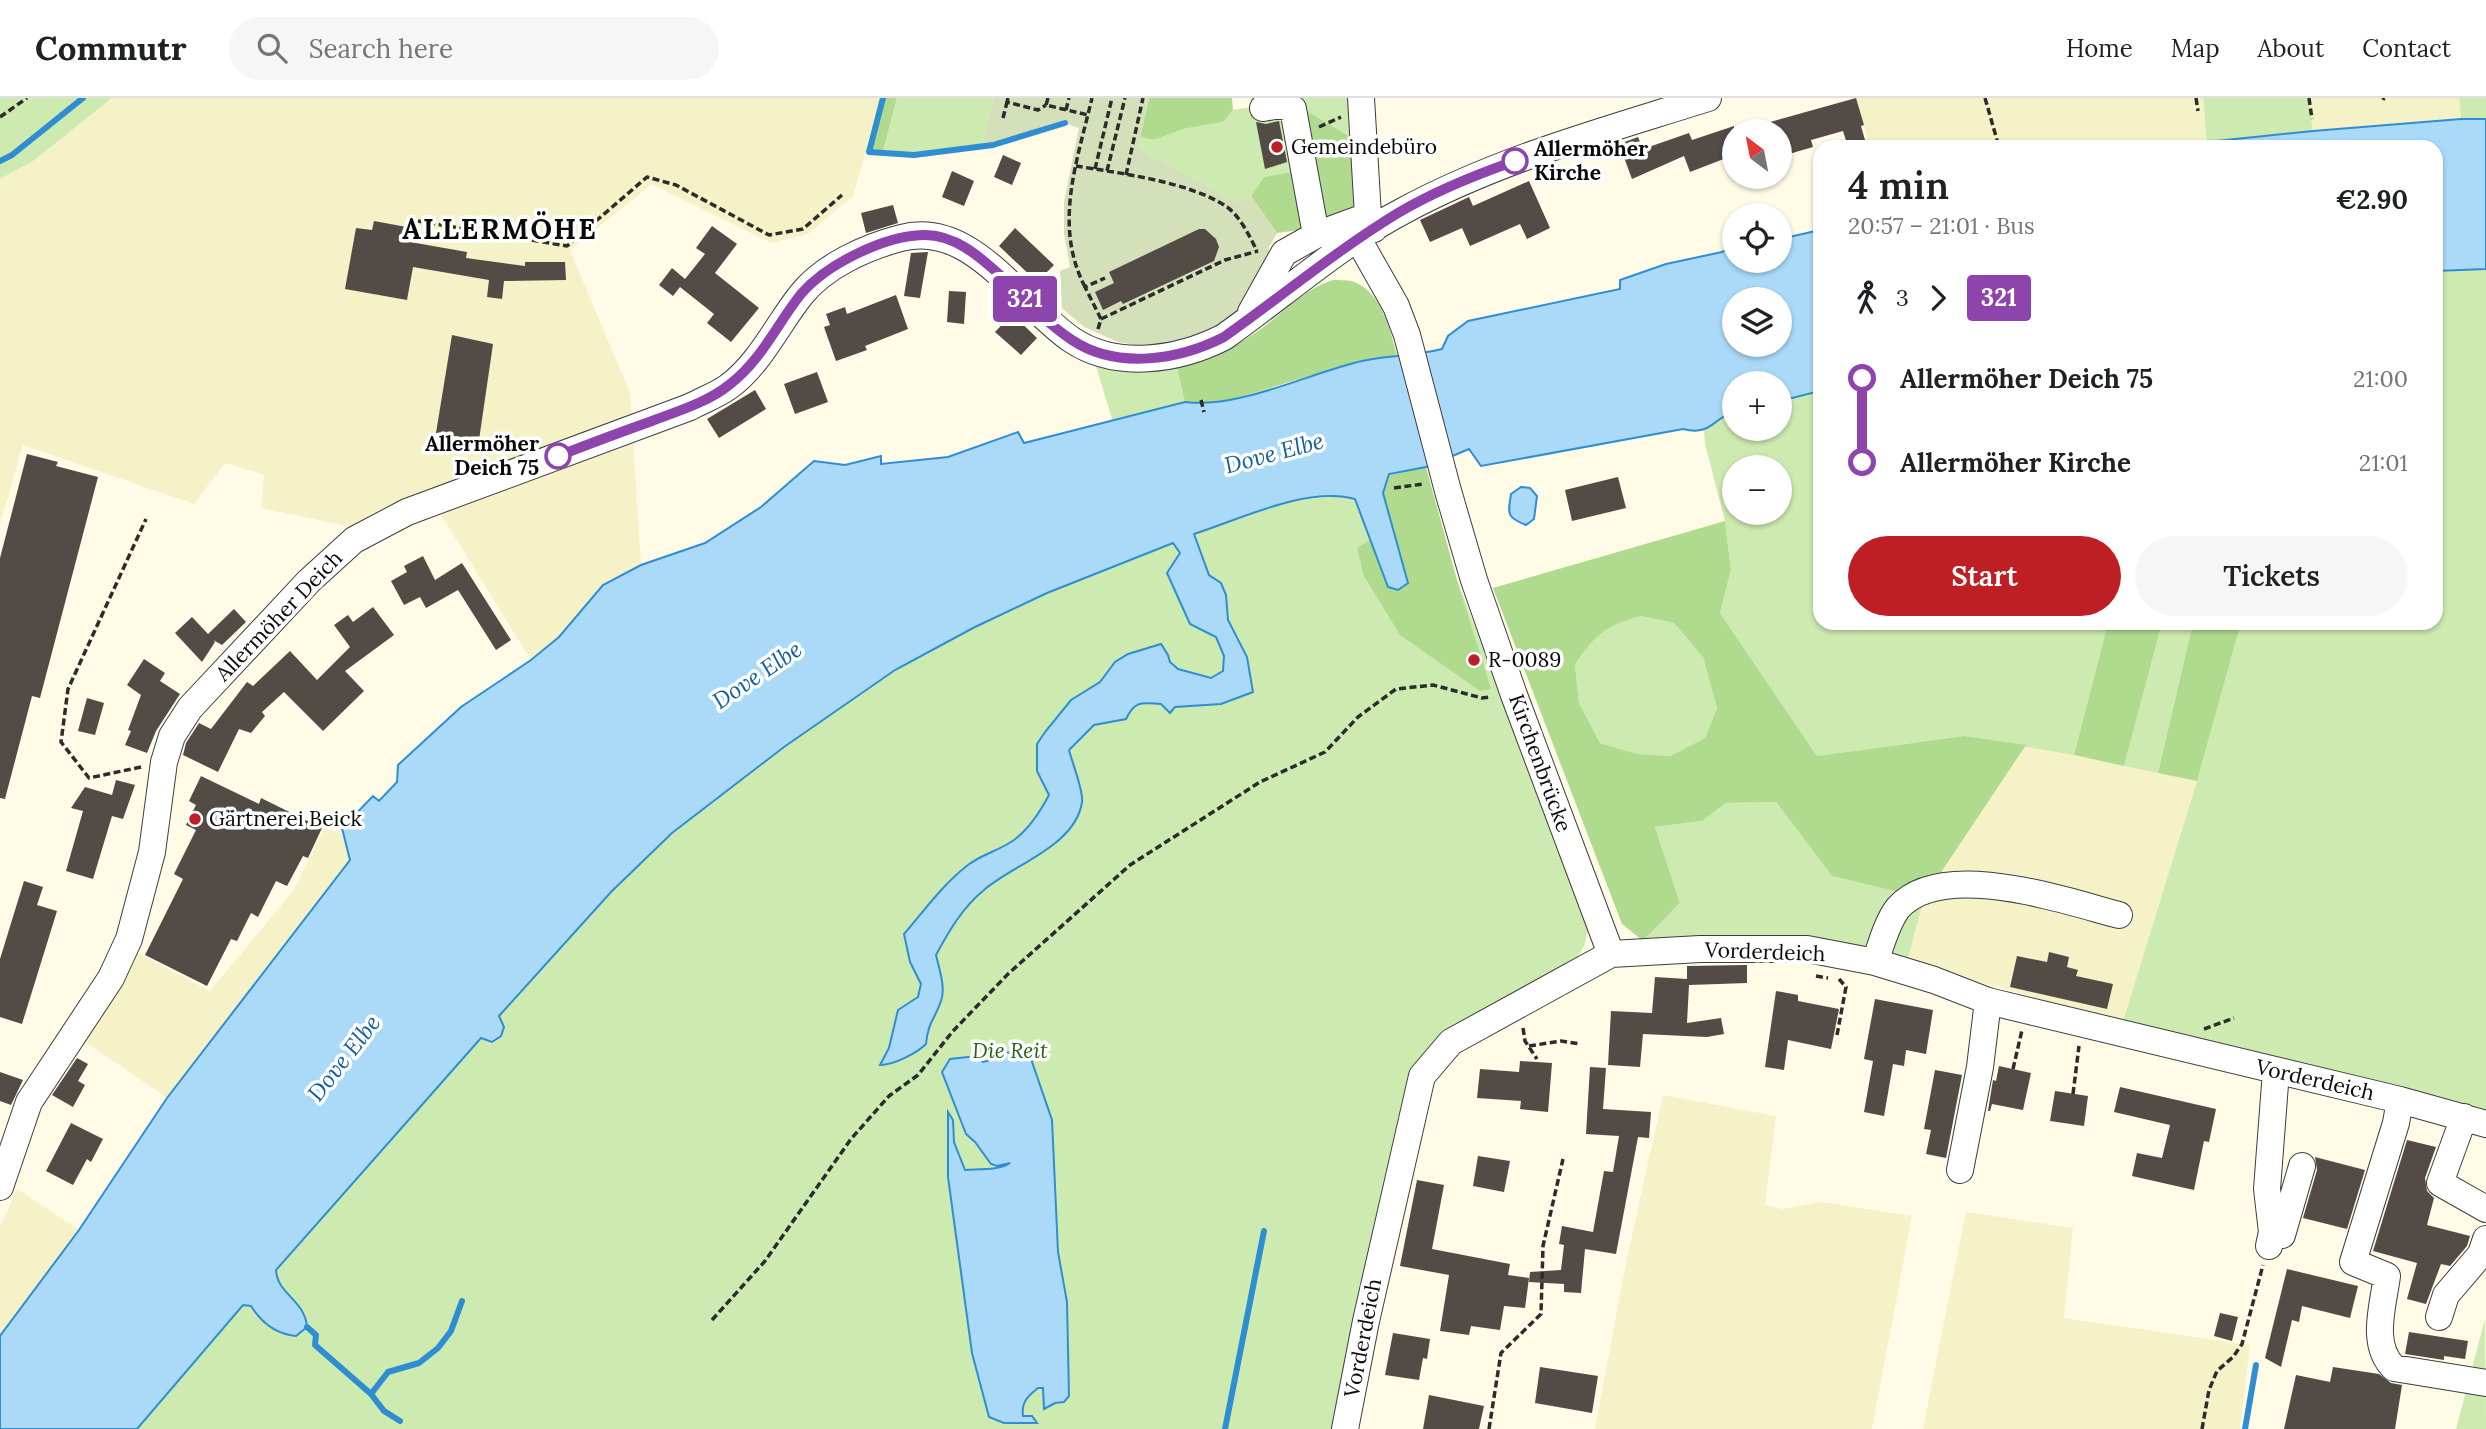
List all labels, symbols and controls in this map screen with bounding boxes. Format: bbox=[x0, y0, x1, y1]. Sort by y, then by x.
search box bbox=[229, 17, 719, 80]
text: Commutr bbox=[35, 27, 187, 69]
icon: search bbox=[253, 29, 291, 67]
text: Search here bbox=[309, 32, 453, 65]
text: Home bbox=[2066, 33, 2133, 64]
text: Map bbox=[2171, 33, 2220, 64]
text: About bbox=[2258, 33, 2324, 64]
text: Contact bbox=[2362, 33, 2451, 64]
north arrow bbox=[1722, 119, 1792, 189]
map controls bbox=[1722, 119, 1792, 525]
place label: Gemeindebüro bbox=[1291, 133, 1437, 160]
place label: Allermöher Kirche bbox=[1534, 135, 1648, 186]
marker: Gemeindebüro bbox=[1269, 139, 1285, 155]
marker: Allermöher Kirche bbox=[1502, 148, 1528, 174]
text: 4 min bbox=[1848, 161, 1949, 209]
text: €2.90 bbox=[2336, 183, 2408, 216]
button: locate bbox=[1722, 203, 1792, 273]
district label: ALLERMÖHE bbox=[402, 211, 598, 247]
text: 20:57 – 21:01 · Bus bbox=[1848, 211, 2035, 240]
line badge: 321 bbox=[985, 276, 1065, 322]
icon: walk bbox=[1848, 279, 1886, 317]
icon: forward bbox=[1919, 279, 1957, 317]
text: 321 bbox=[1981, 282, 2017, 313]
text: 321 bbox=[1007, 283, 1043, 314]
text: 3 bbox=[1896, 283, 1909, 312]
button: layers bbox=[1722, 287, 1792, 357]
text: Allermöher Deich 75 bbox=[1900, 362, 2153, 395]
text: 21:00 bbox=[2353, 364, 2408, 393]
button: + bbox=[1722, 371, 1792, 441]
water label: Dove Elbe bbox=[1221, 425, 1327, 480]
place label: Allermöher Deich 75 bbox=[425, 430, 539, 481]
marker: Allermöher Deich 75 bbox=[545, 443, 571, 469]
text: Allermöher Kirche bbox=[1900, 446, 2131, 479]
text: 21:01 bbox=[2359, 448, 2408, 477]
button: − bbox=[1722, 455, 1792, 525]
button: Start bbox=[1848, 536, 2121, 616]
button: Tickets bbox=[2135, 536, 2408, 616]
street label: Allermöher Deich bbox=[209, 545, 348, 687]
water label: Dove Elbe bbox=[707, 634, 807, 715]
place label: R-0089 bbox=[1488, 646, 1561, 673]
marker: R-0089 bbox=[1466, 652, 1482, 668]
street label: Kirchenbrücke bbox=[1503, 690, 1578, 835]
place label: Gärtnerei Beick bbox=[209, 805, 363, 832]
marker: Gärtnerei Beick bbox=[187, 811, 203, 827]
street label: Vorderdeich bbox=[1703, 936, 1826, 967]
water label: Dove Elbe bbox=[301, 1009, 386, 1107]
park label: Die Reit bbox=[972, 1037, 1048, 1064]
street label: Vorderdeich bbox=[2252, 1053, 2377, 1106]
street label: Vorderdeich bbox=[1338, 1276, 1387, 1401]

